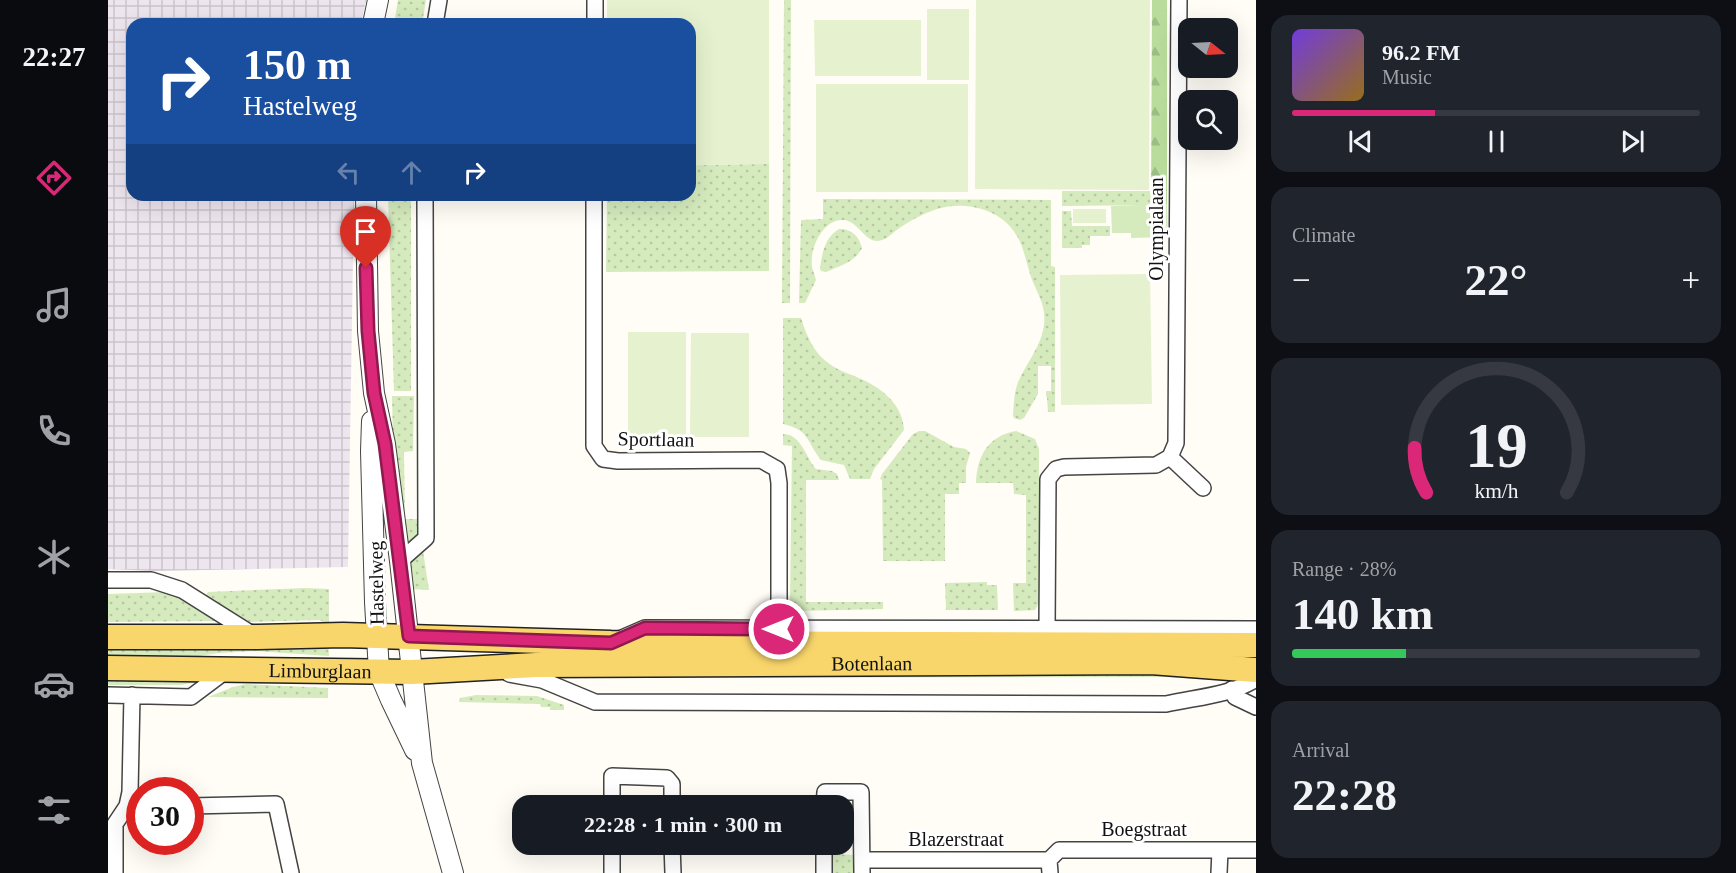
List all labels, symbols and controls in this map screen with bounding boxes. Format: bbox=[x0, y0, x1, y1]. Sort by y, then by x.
north arrow bbox=[1178, 18, 1238, 78]
map controls bbox=[1178, 18, 1238, 150]
text: 96.2 FM bbox=[1382, 40, 1460, 65]
text: 22:27 bbox=[23, 42, 86, 72]
icon: right bbox=[144, 42, 222, 120]
text: 150 m bbox=[243, 42, 352, 88]
text: Music bbox=[1382, 66, 1432, 88]
button: search bbox=[1178, 90, 1238, 150]
text: Hastelweg bbox=[243, 91, 357, 121]
icon: previous bbox=[1344, 125, 1377, 158]
icon: pause bbox=[1480, 125, 1513, 158]
icon: next bbox=[1616, 125, 1649, 158]
icon: left bbox=[332, 156, 365, 189]
icon: ahead bbox=[395, 156, 428, 189]
icon: right bbox=[458, 156, 491, 189]
icon: directions bbox=[33, 157, 75, 199]
street label: Olympialaan bbox=[1145, 177, 1168, 281]
pin bbox=[340, 206, 391, 268]
icon: arrive bbox=[349, 215, 382, 248]
text: Climate bbox=[1292, 224, 1355, 246]
text: 22° bbox=[1465, 255, 1528, 305]
text: − bbox=[1292, 262, 1311, 298]
text: + bbox=[1681, 262, 1700, 298]
icon: music bbox=[33, 284, 75, 326]
icon: phone bbox=[33, 410, 75, 452]
text: 19 bbox=[1465, 412, 1527, 481]
street label: Sportlaan bbox=[617, 427, 695, 452]
text: km/h bbox=[1474, 480, 1518, 504]
icon: climate bbox=[33, 536, 75, 578]
street label: Hastelweg bbox=[364, 541, 389, 625]
text: Range · 28% bbox=[1292, 558, 1396, 580]
text: 140 km bbox=[1292, 589, 1433, 639]
position arrow bbox=[747, 597, 811, 661]
street label: Botenlaan bbox=[831, 652, 912, 675]
street label: Limburglaan bbox=[268, 659, 372, 683]
icon: car bbox=[33, 663, 75, 705]
text: Arrival bbox=[1292, 739, 1350, 761]
text: 22:28 bbox=[1292, 770, 1397, 820]
speed limit sign: 30 bbox=[126, 777, 204, 855]
icon: filters bbox=[33, 789, 75, 831]
text: 22:28 · 1 min · 300 m bbox=[584, 812, 782, 837]
street label: Boegstraat bbox=[1101, 818, 1187, 841]
street label: Blazerstraat bbox=[908, 828, 1004, 850]

